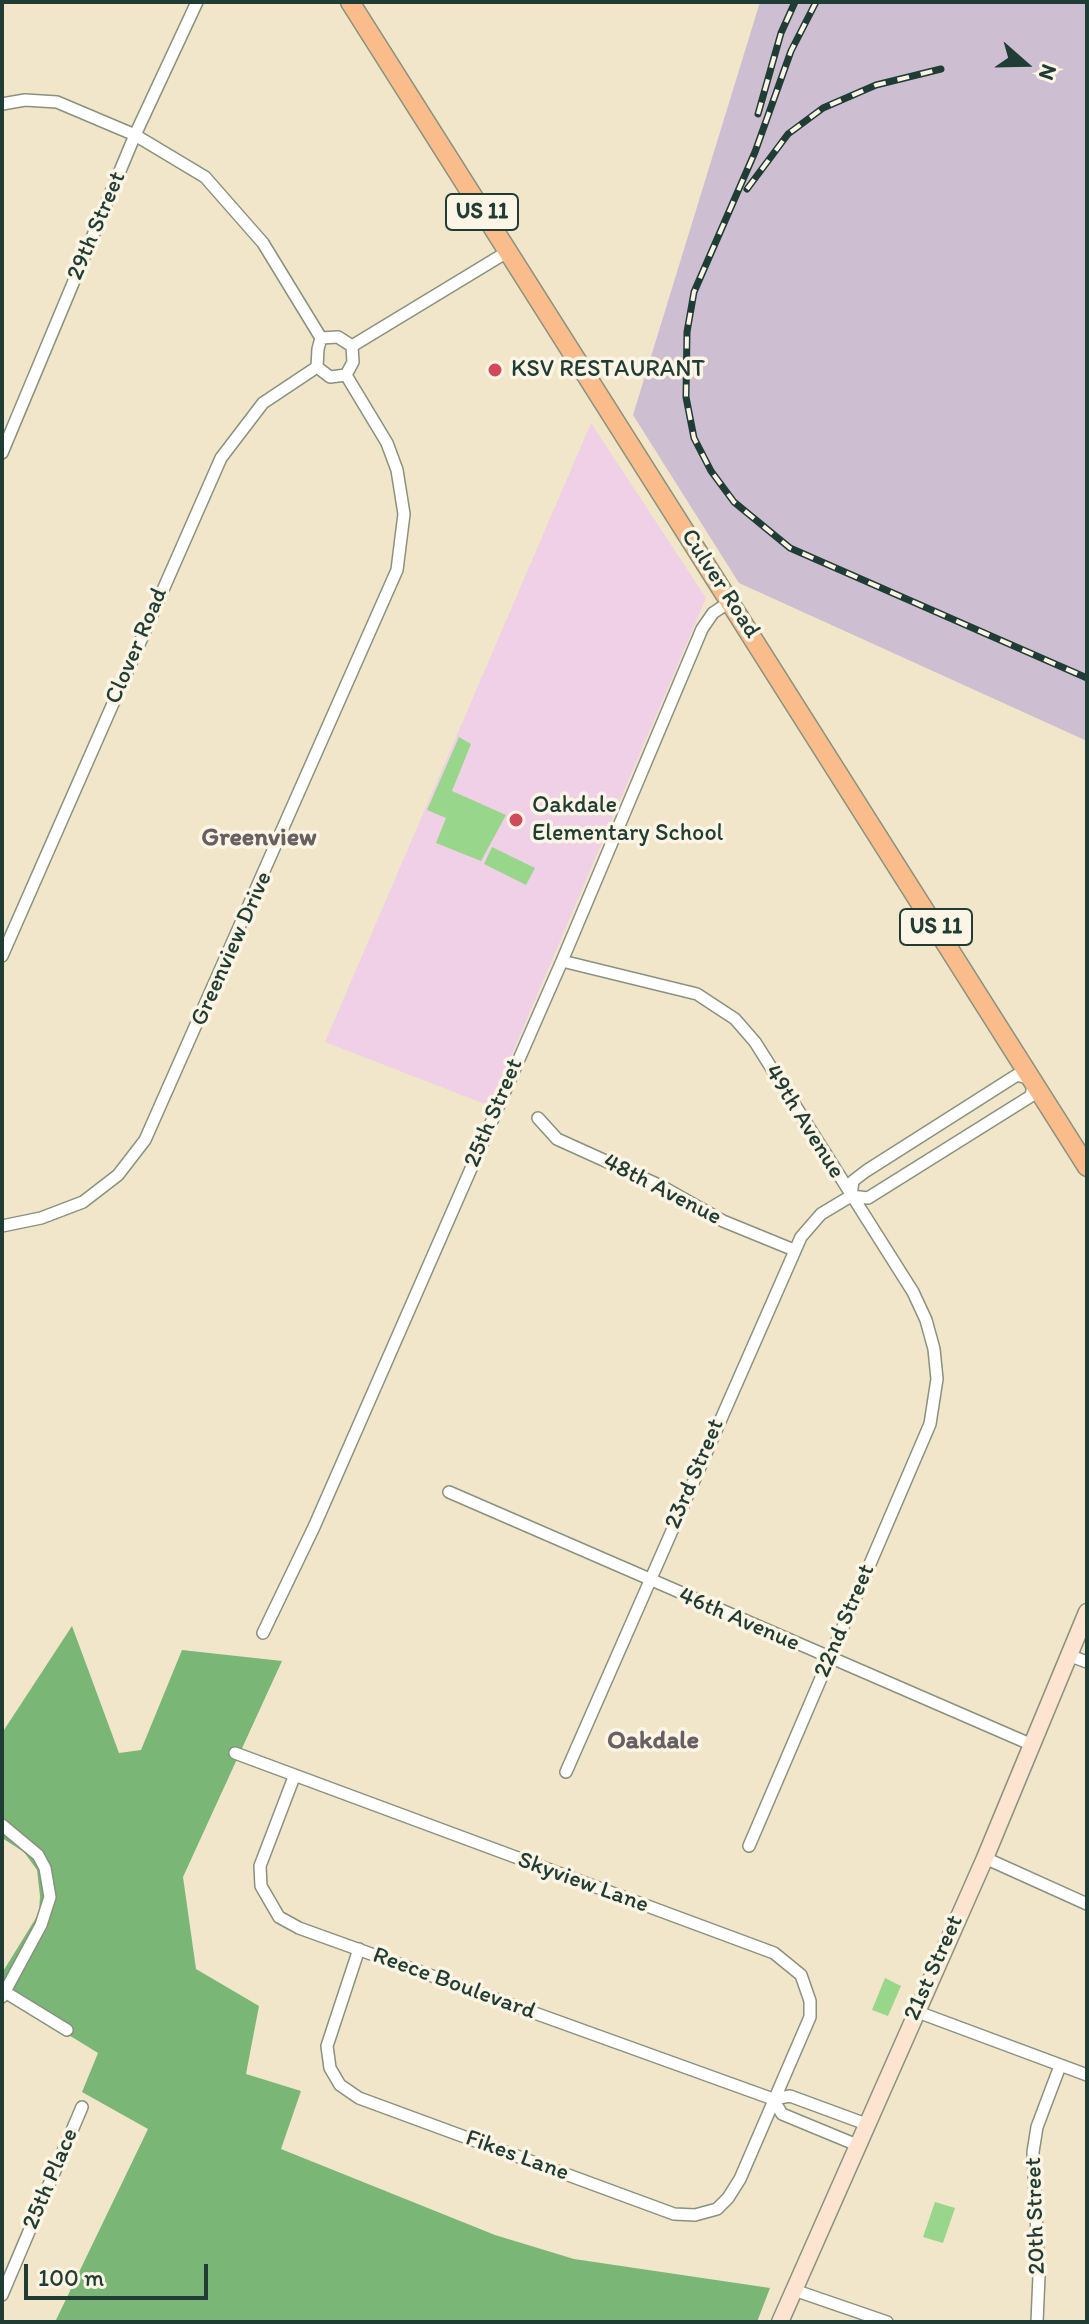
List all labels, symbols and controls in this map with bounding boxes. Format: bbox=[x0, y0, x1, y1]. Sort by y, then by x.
north arrow bbox=[985, 24, 1065, 104]
text: N bbox=[1033, 61, 1063, 84]
street label: 29th Street bbox=[61, 167, 133, 285]
road number: US 11 bbox=[446, 194, 518, 230]
place label: KSV RESTAURANT bbox=[511, 356, 705, 384]
marker: KSV RESTAURANT bbox=[486, 361, 504, 379]
street label: Culver Road bbox=[674, 524, 766, 644]
street label: Clover Road bbox=[100, 583, 174, 709]
place label: Oakdale Elementary School bbox=[532, 792, 723, 848]
marker: Oakdale Elementary School bbox=[507, 811, 525, 829]
district label: Greenview bbox=[201, 822, 317, 854]
street label: Greenview Drive bbox=[185, 867, 279, 1031]
road number: US 11 bbox=[900, 909, 972, 945]
street label: 25th Street bbox=[458, 1054, 530, 1172]
street label: 49th Avenue bbox=[758, 1060, 850, 1184]
street label: 48th Avenue bbox=[598, 1148, 726, 1232]
street label: 23rd Street bbox=[659, 1415, 731, 1533]
street label: 22nd Street bbox=[808, 1560, 882, 1682]
street label: 46th Avenue bbox=[674, 1582, 804, 1658]
district label: Oakdale bbox=[607, 1725, 699, 1757]
street label: Skyview Lane bbox=[514, 1846, 652, 1920]
street label: 21st Street bbox=[898, 1911, 970, 2025]
street label: Reece Boulevard bbox=[369, 1941, 539, 2027]
street label: 25th Place bbox=[17, 2124, 85, 2234]
street label: Fikes Lane bbox=[461, 2124, 573, 2188]
street label: 20th Street bbox=[1020, 2157, 1052, 2275]
scale bar bbox=[28, 2248, 212, 2298]
text: 100 m bbox=[38, 2263, 104, 2292]

